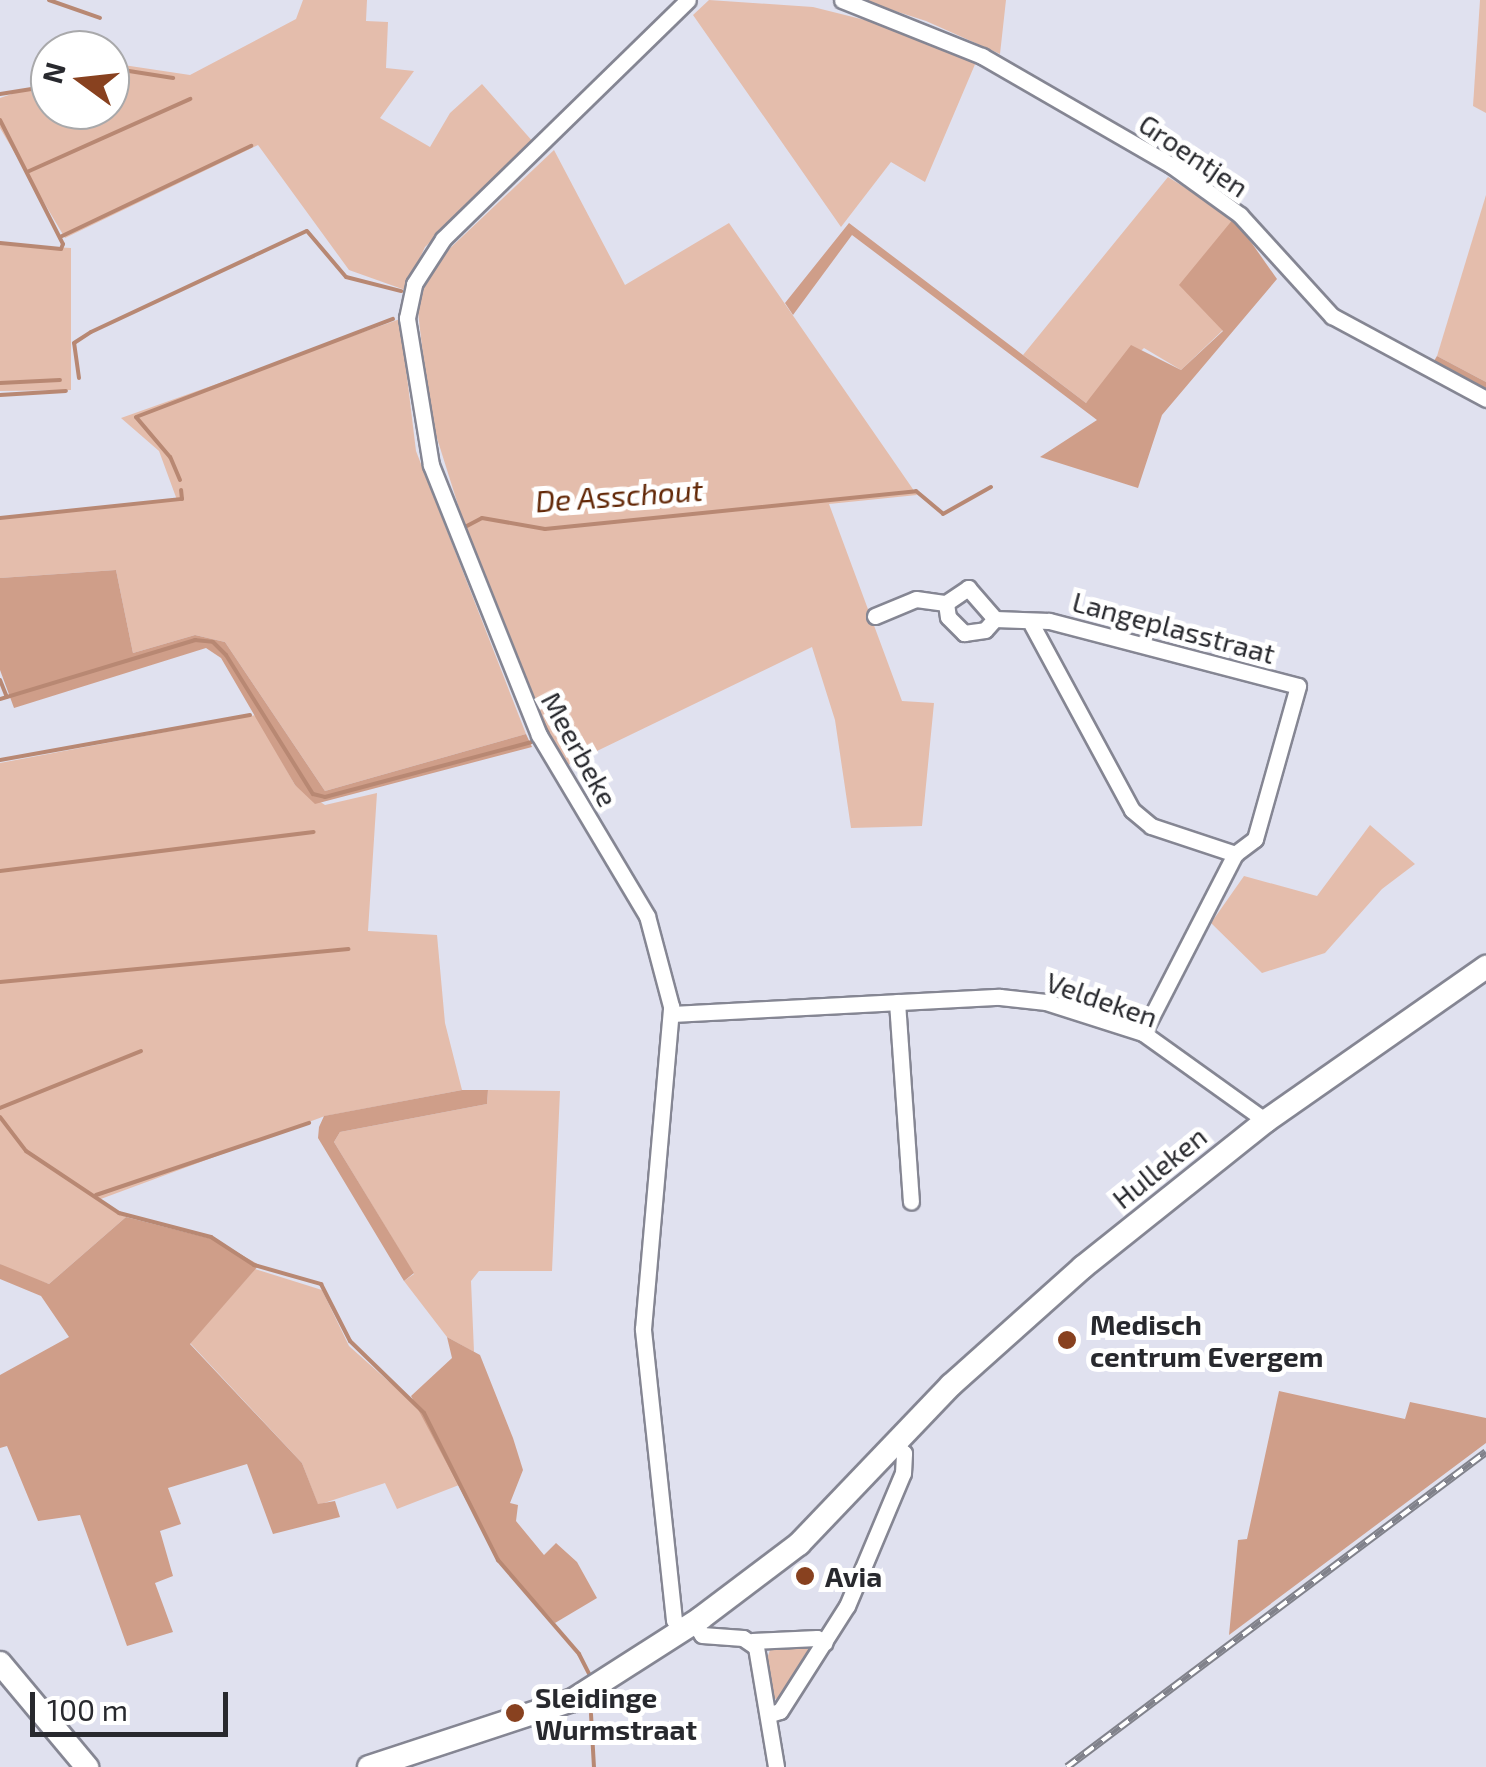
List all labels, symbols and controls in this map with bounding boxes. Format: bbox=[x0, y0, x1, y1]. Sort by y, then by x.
north arrow bbox=[30, 30, 130, 130]
text: N bbox=[34, 59, 72, 87]
street label: Groentjen bbox=[1133, 106, 1255, 204]
water label: De Asschout bbox=[534, 471, 704, 519]
street label: Langeplasstraat bbox=[1069, 584, 1279, 670]
street label: Meerbeke bbox=[535, 686, 625, 812]
street label: Veldeken bbox=[1042, 964, 1162, 1034]
street label: Hulleken bbox=[1105, 1119, 1213, 1215]
place label: Medisch centrum Evergem bbox=[1090, 1307, 1323, 1373]
marker: Medisch centrum Evergem bbox=[1054, 1327, 1080, 1353]
place label: Avia bbox=[825, 1559, 882, 1593]
marker: Avia bbox=[794, 1565, 816, 1587]
scale bar bbox=[35, 1672, 232, 1734]
place label: Sleidinge Wurmstraat bbox=[535, 1680, 697, 1746]
text: 100 m bbox=[47, 1691, 128, 1727]
marker: Sleidinge Wurmstraat bbox=[504, 1702, 526, 1724]

